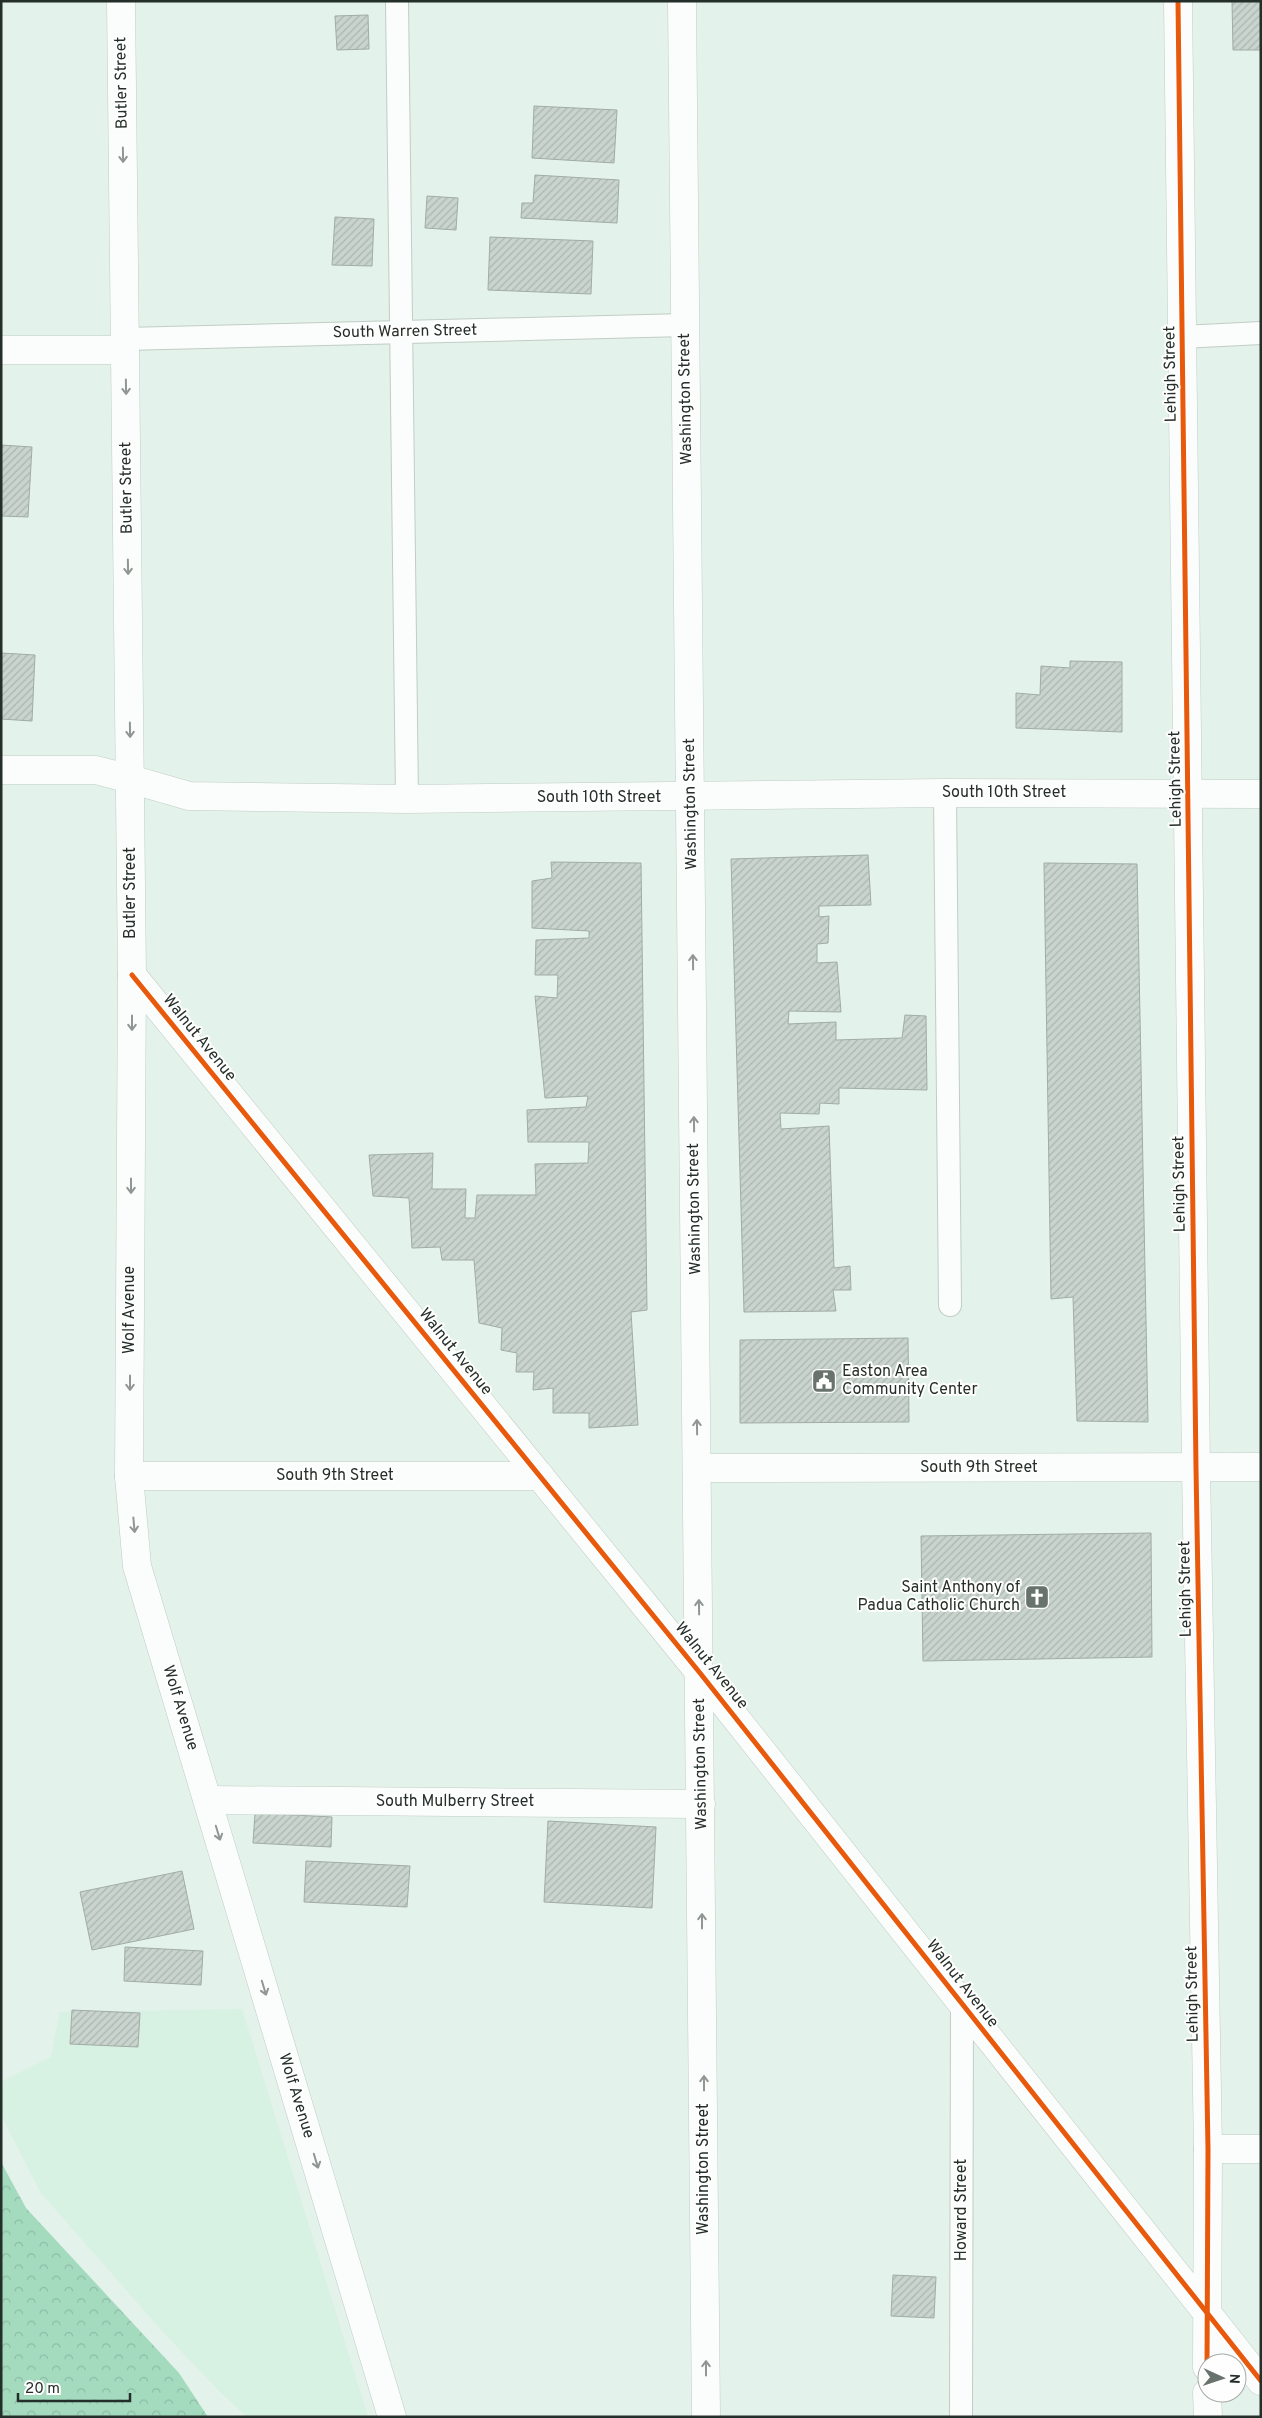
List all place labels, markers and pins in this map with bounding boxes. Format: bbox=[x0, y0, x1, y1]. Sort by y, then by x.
place label: Easton Area Community Center bbox=[842, 1362, 978, 1400]
public building icon: Easton Area Community Center bbox=[811, 1368, 837, 1394]
place label: Saint Anthony of Padua Catholic Church bbox=[858, 1578, 1021, 1616]
church icon: Saint Anthony of Padua Catholic Church bbox=[1024, 1584, 1050, 1610]

